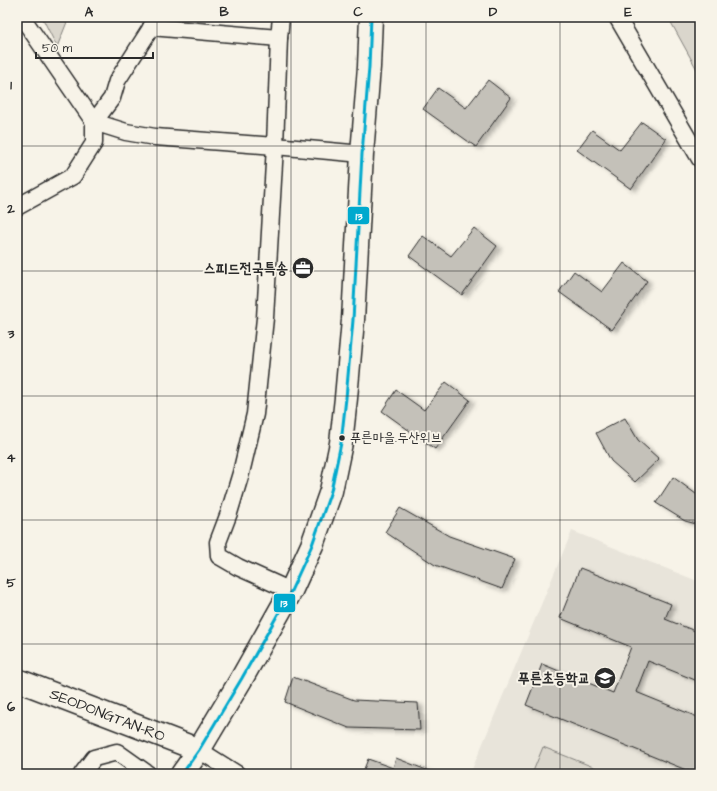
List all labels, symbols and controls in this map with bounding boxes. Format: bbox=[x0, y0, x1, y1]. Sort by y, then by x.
text: A bbox=[85, 3, 94, 21]
text: B bbox=[219, 3, 229, 21]
text: C bbox=[353, 3, 363, 21]
text: D bbox=[489, 3, 498, 21]
text: E bbox=[624, 3, 632, 21]
scale bar bbox=[36, 34, 153, 60]
text: 50 m bbox=[42, 40, 73, 57]
text: 1 bbox=[10, 76, 12, 94]
text: 2 bbox=[6, 200, 15, 218]
line badge: 13 bbox=[347, 206, 370, 225]
text: 13 bbox=[355, 209, 363, 224]
office icon: 스피드전국특송 bbox=[290, 255, 316, 281]
place label: 스피드전국특송 bbox=[204, 258, 288, 279]
text: 3 bbox=[7, 325, 15, 343]
place label: 푸른마을.두산위브 bbox=[350, 428, 442, 448]
marker: 푸른마을.두산위브 bbox=[337, 433, 347, 443]
text: 4 bbox=[7, 449, 16, 467]
text: 5 bbox=[6, 574, 16, 592]
line badge: 13 bbox=[273, 593, 296, 613]
text: 13 bbox=[280, 596, 288, 611]
school or university icon: 푸른초등학교 bbox=[592, 665, 618, 691]
place label: 푸른초등학교 bbox=[518, 668, 590, 689]
street label: SEODONGTAN-RO bbox=[47, 683, 168, 747]
text: 6 bbox=[7, 698, 16, 716]

